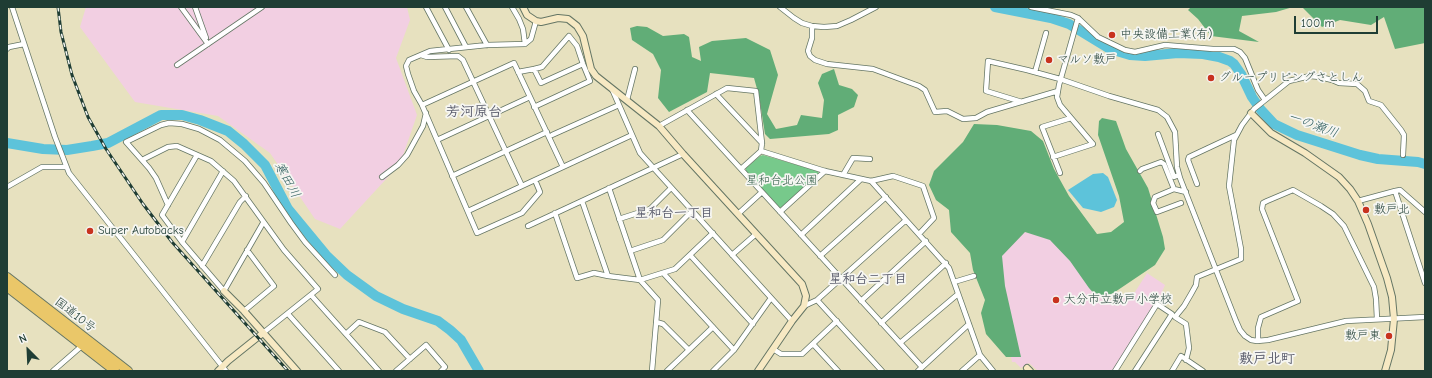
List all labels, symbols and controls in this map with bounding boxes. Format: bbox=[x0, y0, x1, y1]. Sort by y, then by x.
scale bar bbox=[1296, 8, 1380, 34]
text: 100 m bbox=[1301, 16, 1334, 30]
place label: 中央設備工業(有) bbox=[1120, 28, 1212, 42]
marker: 中央設備工業(有) bbox=[1107, 30, 1117, 40]
place label: マルソ敷戸 bbox=[1057, 53, 1117, 67]
marker: マルソ敷戸 bbox=[1044, 55, 1054, 65]
place label: グループリビングさとしん bbox=[1219, 71, 1363, 85]
marker: グループリビングさとしん bbox=[1206, 73, 1216, 83]
district label: 芳河原台 bbox=[446, 104, 502, 120]
water label: 一の瀬川 bbox=[1286, 109, 1340, 141]
water label: 寒田川 bbox=[271, 159, 303, 201]
park label: 星和台北公園 bbox=[746, 174, 818, 188]
place label: 敷戸北 bbox=[1374, 203, 1410, 217]
district label: 星和台一丁目 bbox=[635, 205, 713, 221]
marker: 敷戸北 bbox=[1361, 205, 1371, 215]
place label: Super Autobacks bbox=[98, 224, 184, 238]
marker: Super Autobacks bbox=[85, 226, 95, 236]
district label: 星和台二丁目 bbox=[829, 271, 907, 287]
place label: 大分市立敷戸小学校 bbox=[1064, 293, 1172, 307]
street label: 国道10号 bbox=[52, 295, 98, 335]
marker: 大分市立敷戸小学校 bbox=[1051, 295, 1061, 305]
place label: 敷戸東 bbox=[1345, 329, 1381, 343]
north arrow bbox=[8, 330, 48, 370]
text: N bbox=[17, 331, 29, 346]
marker: 敷戸東 bbox=[1384, 331, 1394, 341]
district label: 敷戸北町 bbox=[1239, 351, 1295, 367]

